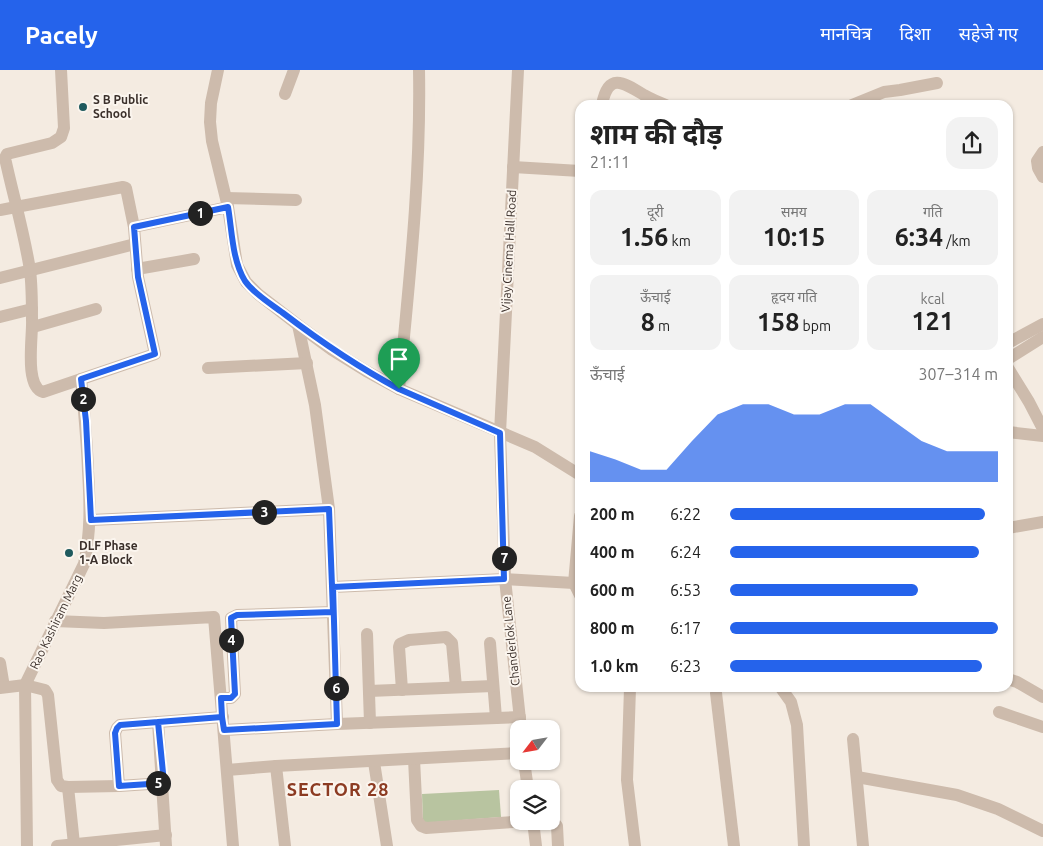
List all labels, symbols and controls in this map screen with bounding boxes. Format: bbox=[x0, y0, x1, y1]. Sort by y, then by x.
text: Pacely bbox=[25, 22, 98, 49]
text: मानचित्र bbox=[820, 23, 872, 43]
text: दिशा bbox=[900, 23, 931, 43]
text: सहेजे गए bbox=[959, 23, 1018, 43]
place label: S B Public School bbox=[93, 93, 148, 120]
marker: S B Public School bbox=[77, 101, 89, 113]
button: share bbox=[946, 117, 998, 169]
text: शाम की दौड़ bbox=[590, 118, 722, 149]
text: 21:11 bbox=[590, 153, 630, 171]
street label: Vijay Cinema Hall Road bbox=[499, 189, 518, 313]
pin: 1 bbox=[188, 200, 212, 226]
text: दूरी bbox=[647, 204, 664, 220]
text: समय bbox=[781, 204, 807, 220]
text: गति bbox=[923, 204, 942, 220]
text: 1 bbox=[197, 205, 204, 221]
text: 1.56 bbox=[620, 223, 668, 251]
text: 10:15 bbox=[763, 223, 825, 251]
text: 6:34 bbox=[895, 223, 943, 251]
text: km bbox=[668, 233, 691, 249]
text: /km bbox=[943, 233, 971, 249]
text: ऊँचाई bbox=[640, 289, 671, 305]
text: हृदय गति bbox=[771, 289, 817, 305]
text: kcal bbox=[921, 291, 945, 307]
text: 121 bbox=[912, 307, 954, 335]
text: 8 bbox=[641, 308, 655, 336]
text: 158 bbox=[757, 308, 799, 336]
text: m bbox=[655, 318, 670, 334]
text: bpm bbox=[799, 318, 831, 334]
pin bbox=[378, 338, 420, 389]
icon: arrive bbox=[385, 345, 413, 373]
text: ऊँचाई bbox=[590, 365, 625, 383]
text: 307–314 m bbox=[918, 365, 998, 383]
pin: 2 bbox=[70, 386, 96, 412]
text: 2 bbox=[80, 391, 87, 407]
pin: 3 bbox=[252, 500, 276, 524]
text: 3 bbox=[261, 504, 268, 520]
text: 200 m bbox=[590, 505, 635, 523]
text: 6:22 bbox=[670, 505, 701, 523]
place label: DLF Phase 1-A Block bbox=[79, 539, 138, 566]
text: 400 m bbox=[590, 543, 635, 561]
text: 6:24 bbox=[670, 543, 701, 561]
pin: 7 bbox=[492, 546, 516, 570]
marker: DLF Phase 1-A Block bbox=[63, 547, 75, 559]
text: 7 bbox=[501, 550, 508, 566]
street label: Rao Kashiram Marg bbox=[27, 572, 84, 671]
text: 600 m bbox=[590, 581, 635, 599]
text: 6:53 bbox=[670, 581, 701, 599]
street label: Chanderlok Lane bbox=[499, 596, 522, 687]
text: 800 m bbox=[590, 619, 635, 637]
text: 6:17 bbox=[670, 619, 701, 637]
pin: 4 bbox=[218, 628, 244, 652]
text: 4 bbox=[228, 632, 235, 648]
text: 1.0 km bbox=[590, 657, 639, 675]
text: 6:23 bbox=[670, 657, 701, 675]
pin: 6 bbox=[324, 676, 348, 700]
text: 6 bbox=[333, 680, 340, 696]
north arrow bbox=[510, 720, 560, 770]
map controls bbox=[510, 720, 560, 830]
pin: 5 bbox=[146, 770, 170, 796]
text: 5 bbox=[155, 775, 162, 791]
district label: SECTOR 28 bbox=[287, 779, 389, 799]
button: layers bbox=[510, 780, 560, 830]

